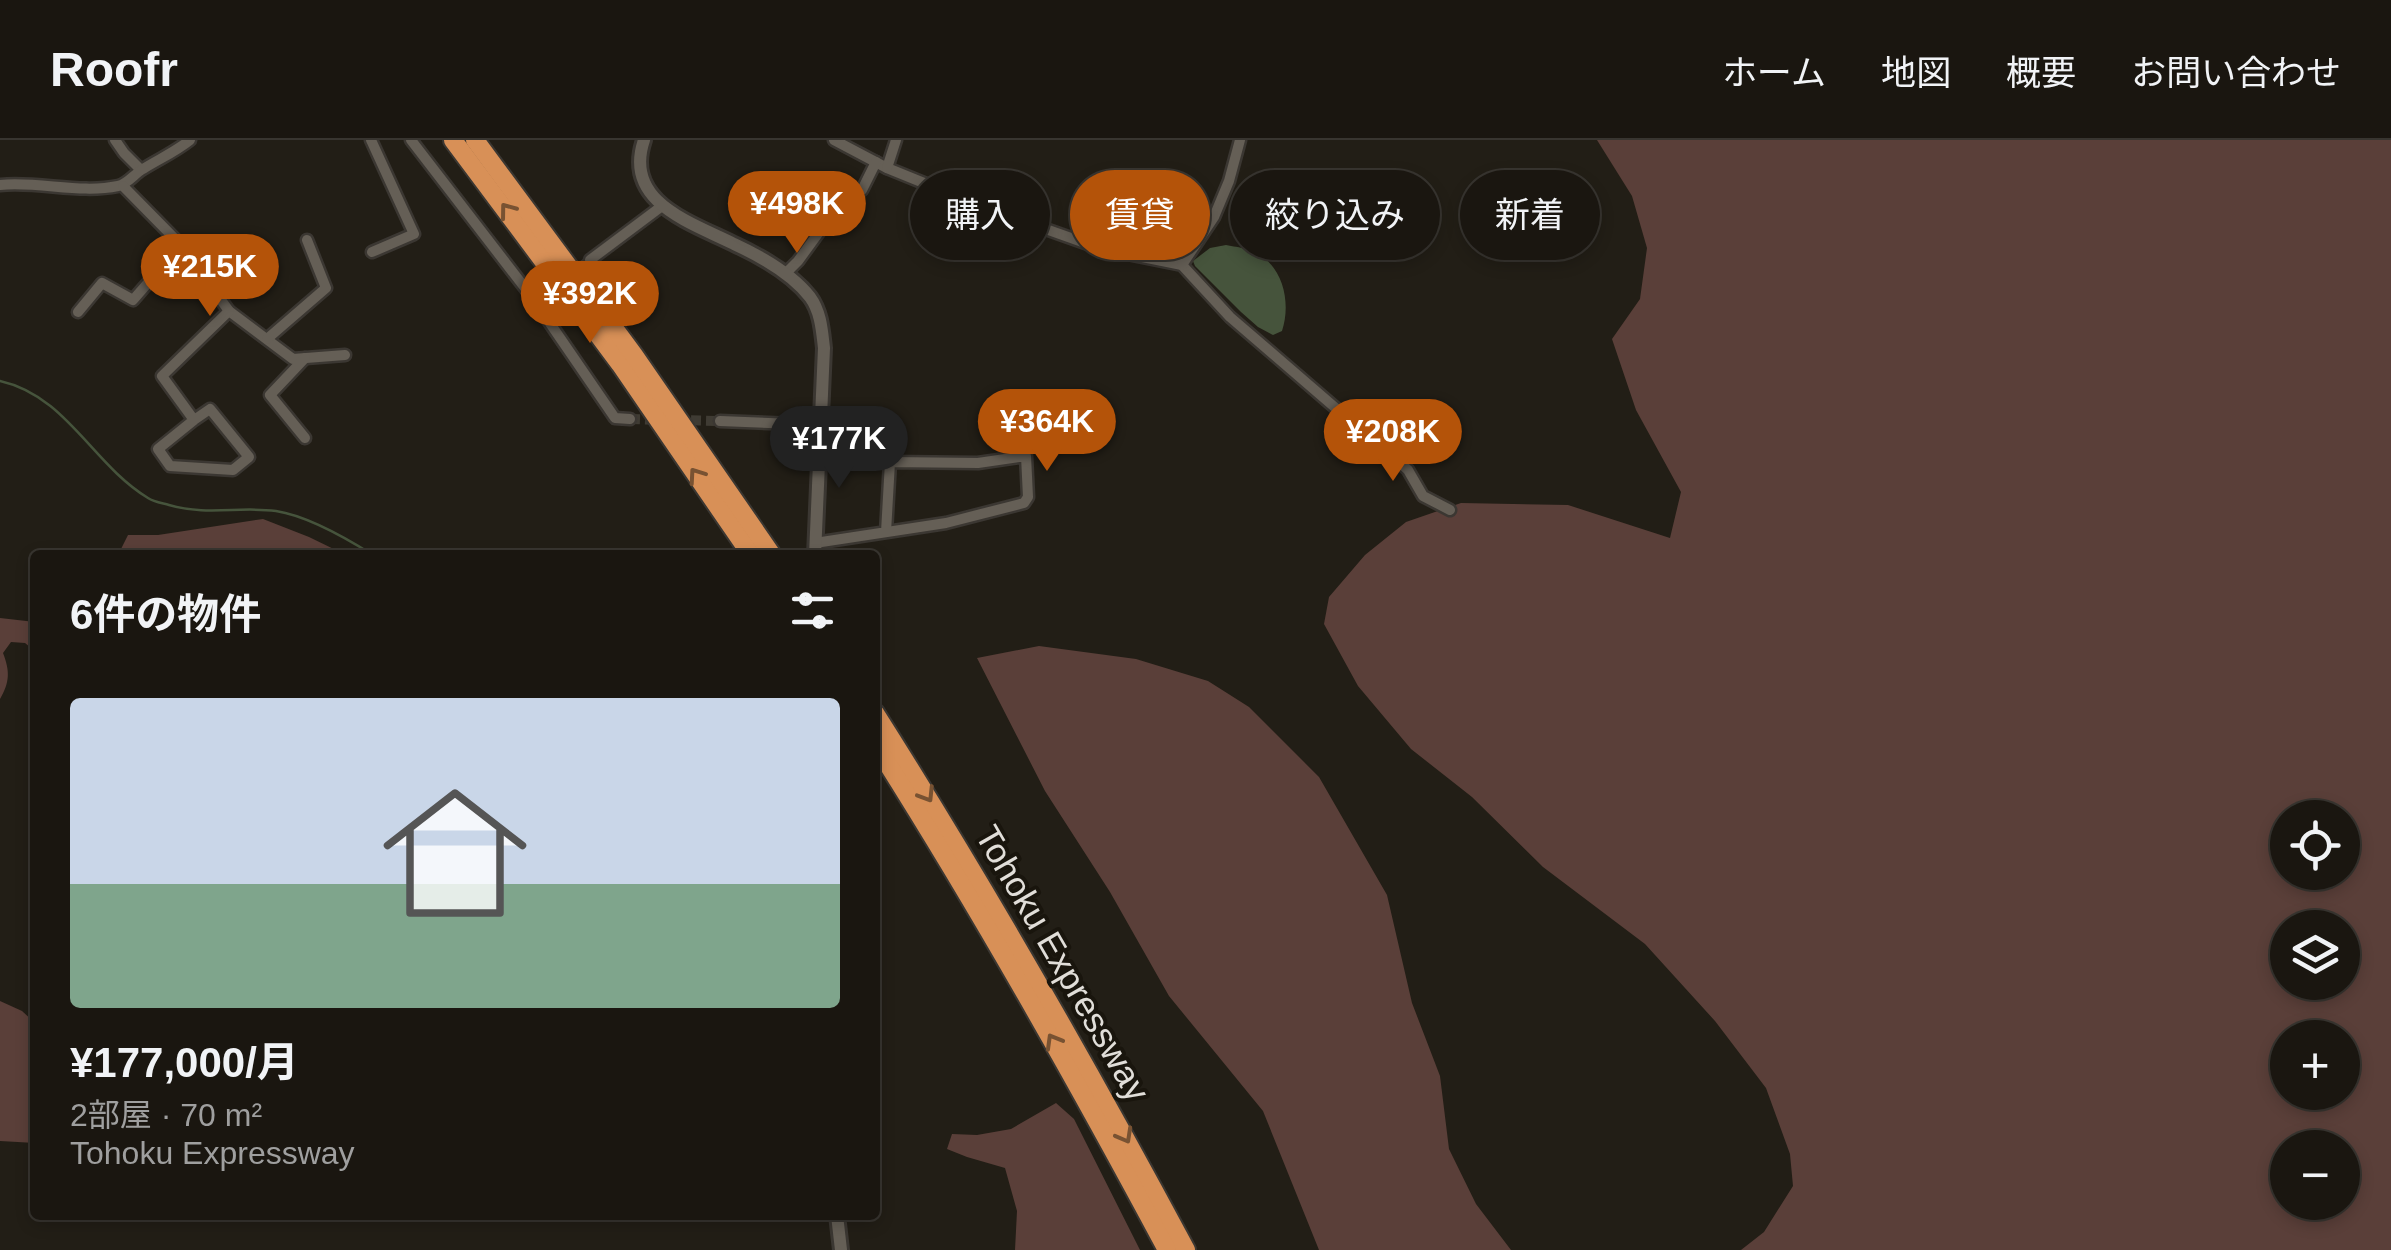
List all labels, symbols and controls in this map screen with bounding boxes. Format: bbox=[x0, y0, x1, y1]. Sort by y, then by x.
text: Roofr bbox=[50, 43, 178, 96]
text: ホーム bbox=[1722, 53, 1826, 92]
text: 地図 bbox=[1881, 53, 1951, 92]
text: 概要 bbox=[2006, 53, 2076, 92]
text: お問い合わせ bbox=[2131, 53, 2341, 92]
chip: 購入 bbox=[910, 170, 1050, 260]
chip: 賃貸 bbox=[1070, 170, 1210, 260]
chip: 絞り込み bbox=[1230, 170, 1440, 260]
chip: 新着 bbox=[1460, 170, 1600, 260]
pin: ¥498K bbox=[727, 171, 867, 256]
text: ¥498K bbox=[750, 185, 844, 221]
one-way arrow bbox=[501, 203, 518, 221]
pin: ¥215K bbox=[140, 234, 280, 319]
text: ¥215K bbox=[163, 248, 257, 284]
pin: ¥392K bbox=[520, 261, 660, 346]
text: ¥392K bbox=[543, 275, 637, 311]
pin: ¥364K bbox=[977, 389, 1117, 474]
pin: ¥208K bbox=[1323, 399, 1463, 484]
text: ¥364K bbox=[1000, 403, 1094, 439]
pin: ¥177K bbox=[769, 406, 909, 491]
text: ¥208K bbox=[1346, 413, 1440, 449]
text: ¥177K bbox=[792, 420, 886, 456]
one-way arrow bbox=[690, 467, 708, 486]
icon: filters bbox=[785, 583, 840, 638]
text: 6件の物件 bbox=[70, 591, 261, 638]
icon: home bbox=[365, 763, 545, 943]
one-way arrow bbox=[915, 784, 934, 802]
map controls bbox=[2270, 800, 2360, 1220]
button: locate bbox=[2270, 800, 2360, 890]
street label: Tohoku Expressway bbox=[968, 818, 1158, 1108]
button: layers bbox=[2270, 910, 2360, 1000]
button: + bbox=[2270, 1020, 2360, 1110]
one-way arrow bbox=[1046, 1034, 1066, 1052]
text: ¥177,000/月 bbox=[70, 1039, 299, 1086]
text: 2部屋 · 70 m² bbox=[70, 1097, 262, 1133]
one-way arrow bbox=[1113, 1126, 1133, 1144]
button: − bbox=[2270, 1130, 2360, 1220]
text: Tohoku Expressway bbox=[70, 1135, 355, 1171]

